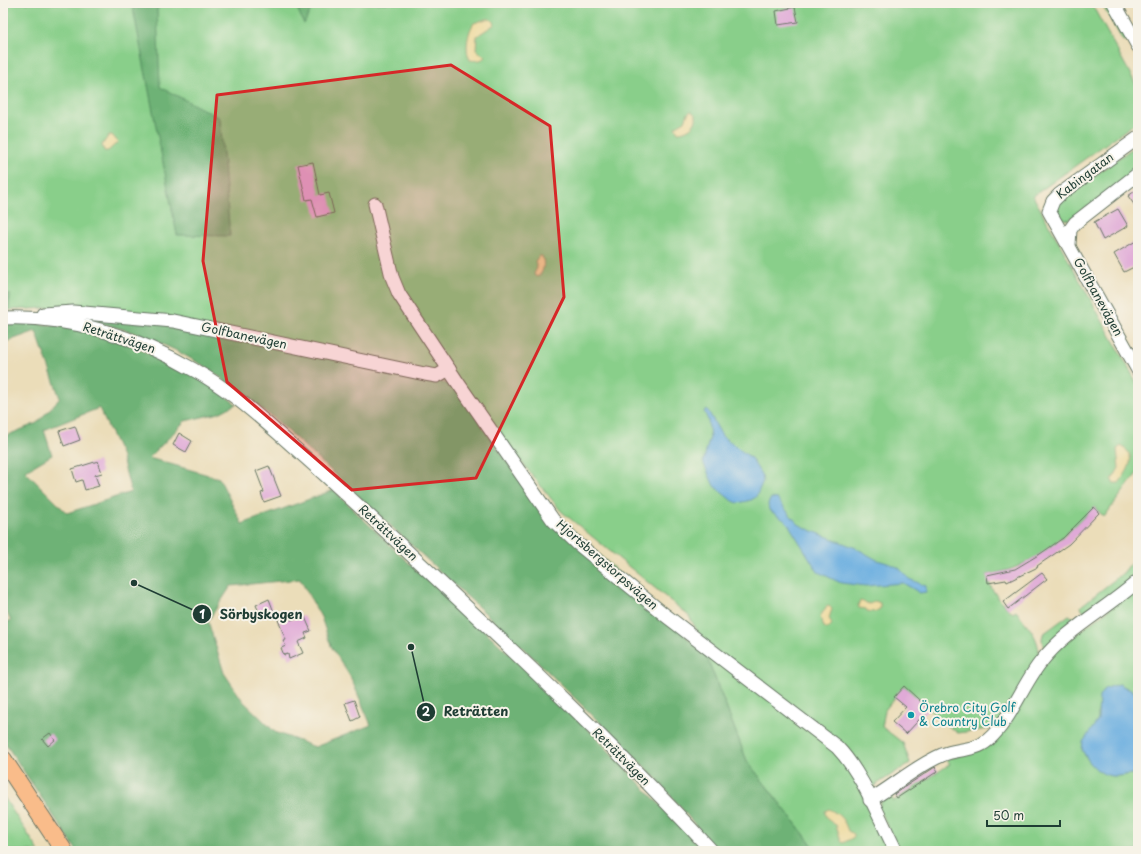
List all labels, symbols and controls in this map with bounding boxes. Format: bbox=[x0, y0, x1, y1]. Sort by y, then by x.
street label: Kabingatan bbox=[1052, 148, 1117, 203]
street label: Golfbanevägen bbox=[1070, 254, 1128, 339]
street label: Reträttvägen bbox=[81, 317, 158, 357]
street label: Golfbanevägen bbox=[200, 317, 289, 353]
street label: Reträttvägen bbox=[355, 500, 422, 565]
street label: Hjortsbergstorpsvägen bbox=[553, 515, 662, 613]
callout: Sörbyskogen bbox=[192, 602, 311, 627]
text: Sörbyskogen bbox=[220, 604, 302, 623]
text: 1 bbox=[199, 605, 205, 623]
place label: Örebro City Golf & Country Club bbox=[919, 698, 1017, 730]
callout: Reträtten bbox=[416, 699, 516, 724]
text: Reträtten bbox=[444, 701, 508, 720]
text: 2 bbox=[422, 702, 431, 720]
marker: Örebro City Golf & Country Club bbox=[906, 710, 916, 720]
street label: Reträttvägen bbox=[589, 723, 655, 789]
scale bar bbox=[987, 802, 1060, 828]
text: 50 m bbox=[993, 806, 1024, 824]

